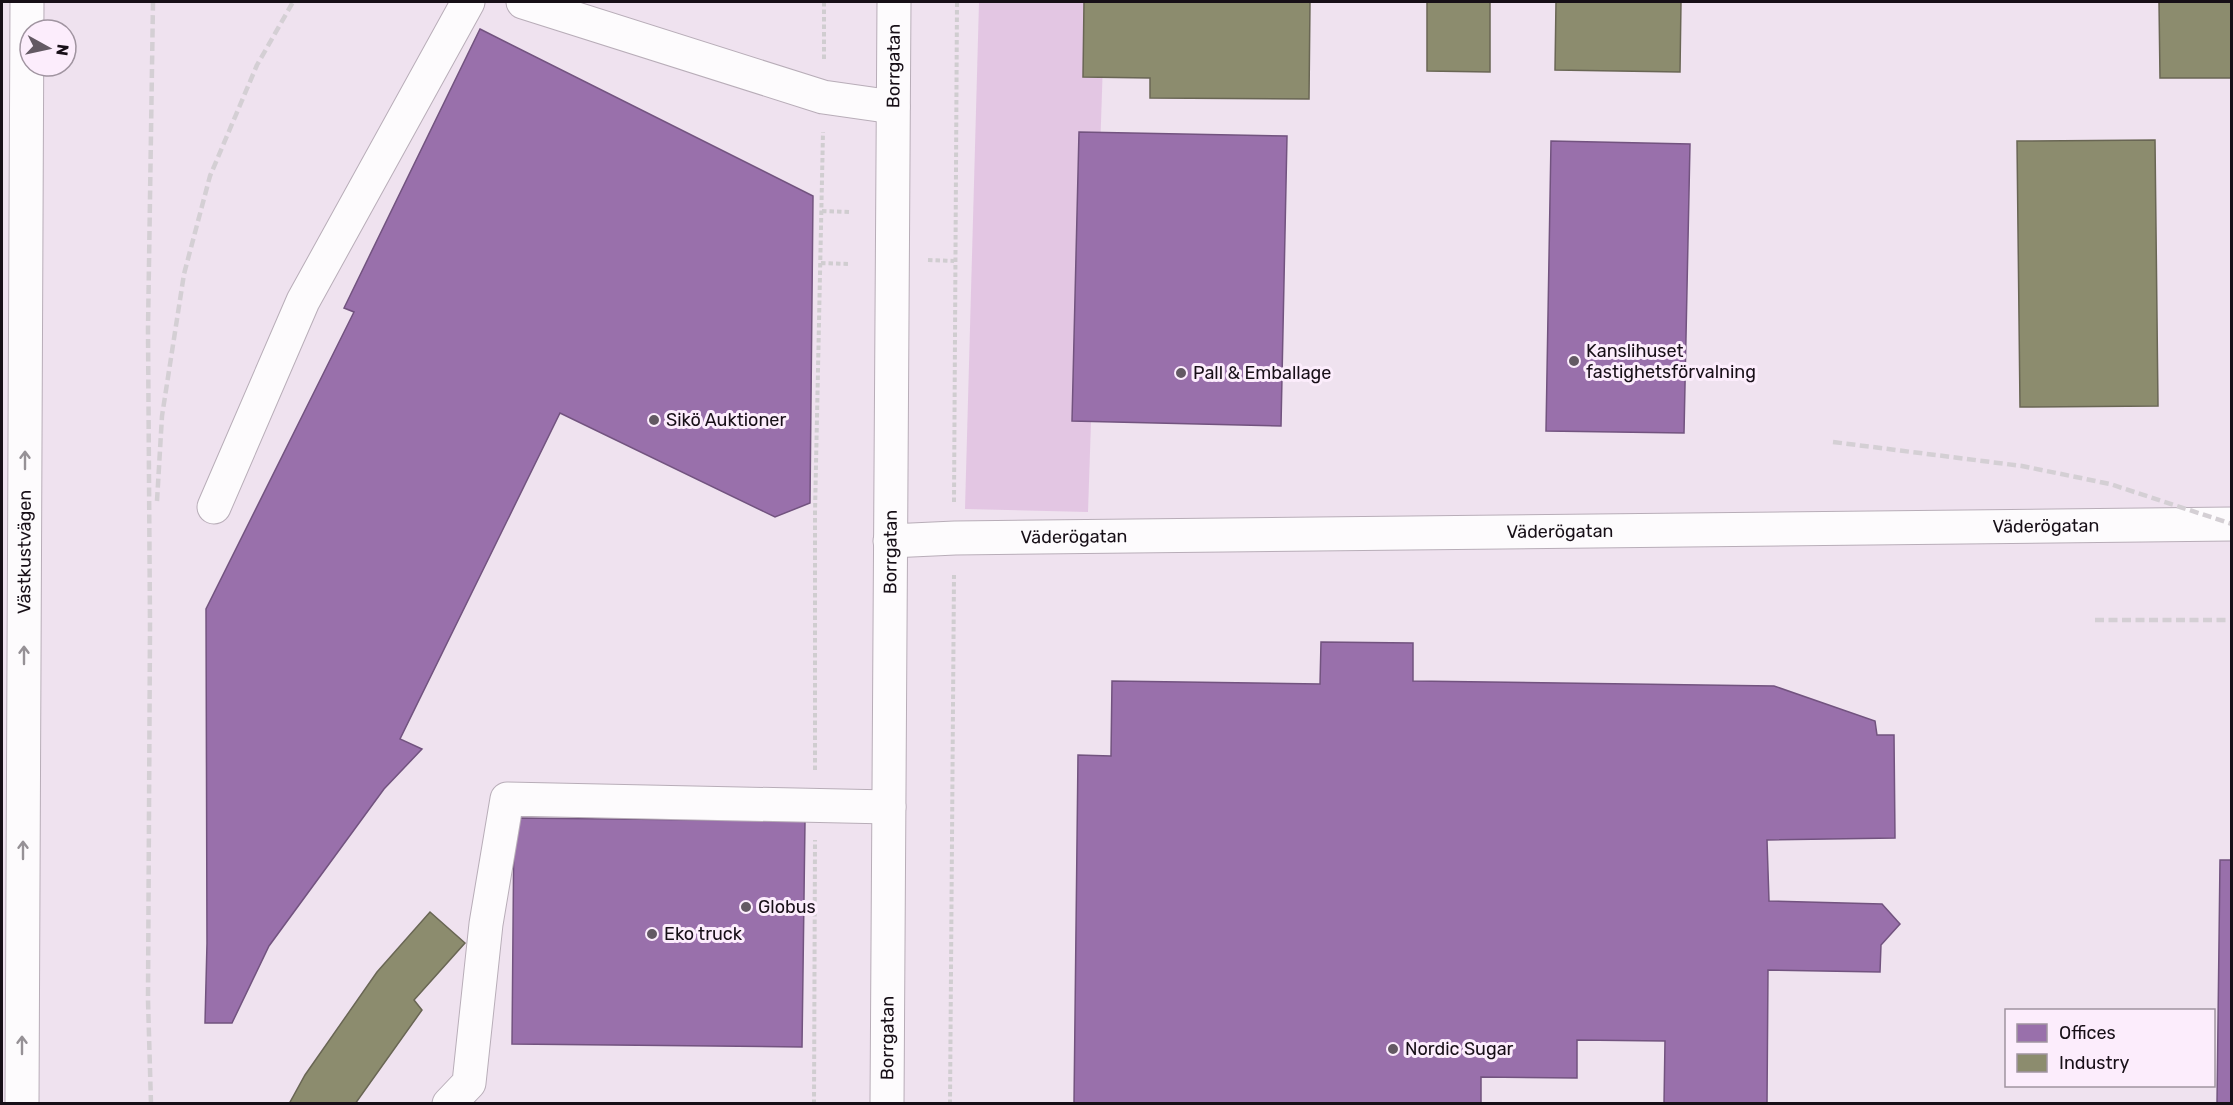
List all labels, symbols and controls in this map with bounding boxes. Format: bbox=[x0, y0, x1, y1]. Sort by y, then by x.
north arrow bbox=[18, 18, 78, 78]
street label: Borrgatan bbox=[882, 24, 905, 108]
text: N bbox=[52, 43, 73, 57]
place label: Kanslihuset fastighetsförvalning bbox=[1586, 340, 1756, 383]
marker: Kanslihuset fastighetsförvalning bbox=[1567, 354, 1581, 368]
place label: Pall & Emballage bbox=[1193, 362, 1331, 384]
marker: Pall & Emballage bbox=[1174, 366, 1188, 380]
place label: Sikö Auktioner bbox=[666, 409, 786, 431]
marker: Sikö Auktioner bbox=[647, 413, 661, 427]
one-way arrow bbox=[19, 451, 31, 471]
street label: Västkustvägen bbox=[13, 490, 36, 614]
street label: Borrgatan bbox=[879, 510, 902, 594]
street label: Väderögatan bbox=[1992, 514, 2100, 538]
street label: Väderögatan bbox=[1506, 520, 1614, 543]
street label: Väderögatan bbox=[1020, 525, 1128, 548]
one-way arrow bbox=[18, 646, 30, 666]
one-way arrow bbox=[17, 841, 29, 861]
place label: Globus bbox=[758, 896, 816, 918]
marker: Globus bbox=[739, 900, 753, 914]
place label: Eko truck bbox=[664, 923, 743, 945]
marker: Eko truck bbox=[645, 927, 659, 941]
street label: Borrgatan bbox=[876, 996, 899, 1080]
legend bbox=[2005, 1009, 2215, 1087]
text: Offices bbox=[2059, 1022, 2116, 1044]
one-way arrow bbox=[16, 1036, 28, 1056]
place label: Nordic Sugar bbox=[1405, 1038, 1514, 1060]
marker: Nordic Sugar bbox=[1386, 1042, 1400, 1056]
text: Industry bbox=[2059, 1052, 2129, 1074]

